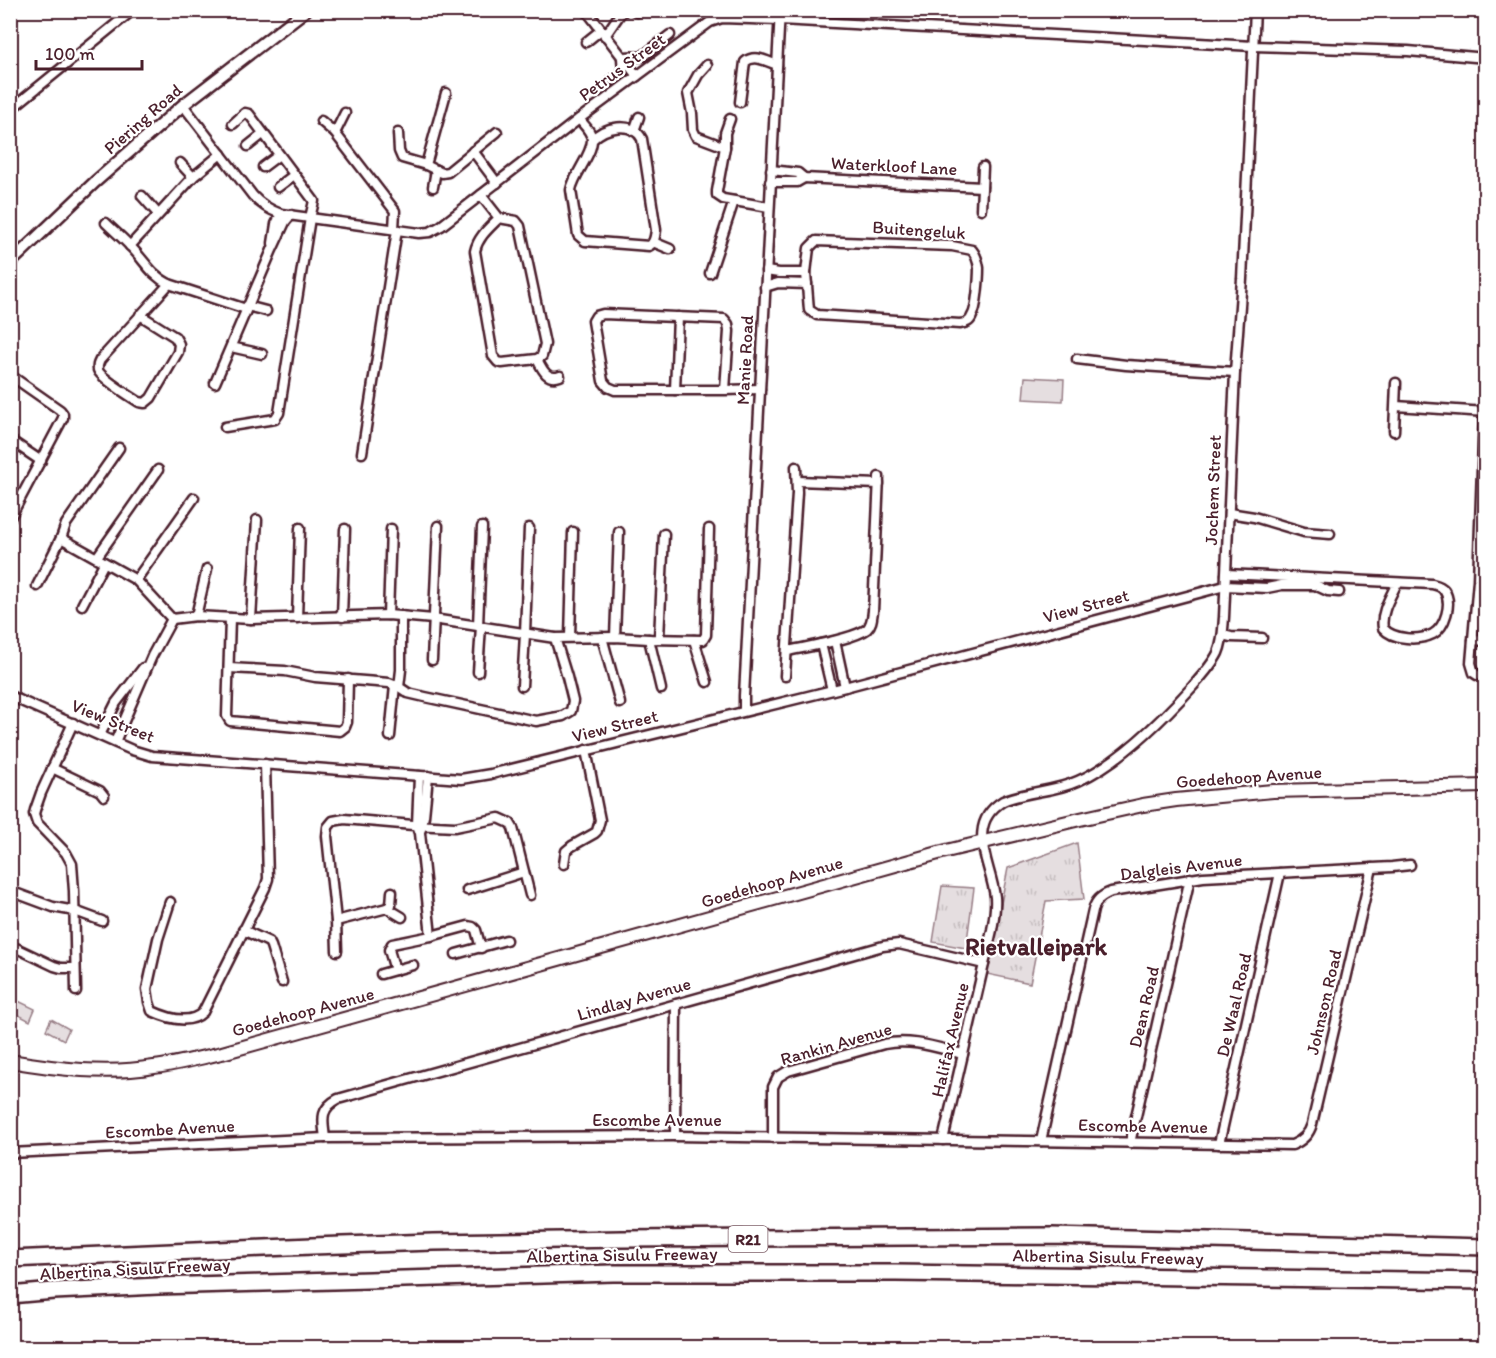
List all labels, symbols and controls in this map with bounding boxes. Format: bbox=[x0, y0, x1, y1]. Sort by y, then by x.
street label: Petrus Street bbox=[574, 28, 670, 106]
scale bar bbox=[36, 33, 142, 71]
text: 100 m bbox=[45, 43, 95, 65]
street label: Piering Road bbox=[99, 79, 187, 159]
street label: Waterkloof Lane bbox=[830, 152, 958, 180]
street label: Buitengeluk bbox=[872, 216, 966, 244]
street label: Manie Road bbox=[732, 314, 758, 406]
street label: Jochem Street bbox=[1200, 434, 1226, 546]
street label: View Street bbox=[1041, 584, 1132, 628]
street label: View Street bbox=[68, 694, 158, 748]
street label: View Street bbox=[570, 705, 661, 747]
street label: Goedehoop Avenue bbox=[1175, 761, 1323, 793]
street label: Dalgleis Avenue bbox=[1119, 849, 1243, 885]
street label: Goedehoop Avenue bbox=[699, 851, 845, 913]
district label: Rietvalleipark bbox=[965, 932, 1108, 962]
street label: Johnson Road bbox=[1301, 947, 1347, 1057]
street label: De Waal Road bbox=[1211, 950, 1257, 1059]
street label: Dean Road bbox=[1124, 964, 1164, 1050]
street label: Lindlay Avenue bbox=[575, 972, 693, 1026]
street label: Halifax Avenue bbox=[926, 981, 974, 1099]
street label: Goedehoop Avenue bbox=[229, 982, 377, 1042]
street label: Rankin Avenue bbox=[778, 1018, 894, 1070]
street label: Escombe Avenue bbox=[592, 1109, 722, 1131]
street label: Escombe Avenue bbox=[1078, 1114, 1208, 1138]
street label: Escombe Avenue bbox=[105, 1115, 235, 1143]
road number: R21 bbox=[728, 1226, 768, 1252]
street label: Albertina Sisulu Freeway bbox=[526, 1242, 718, 1268]
street label: Albertina Sisulu Freeway bbox=[1012, 1244, 1204, 1270]
street label: Albertina Sisulu Freeway bbox=[39, 1253, 232, 1285]

